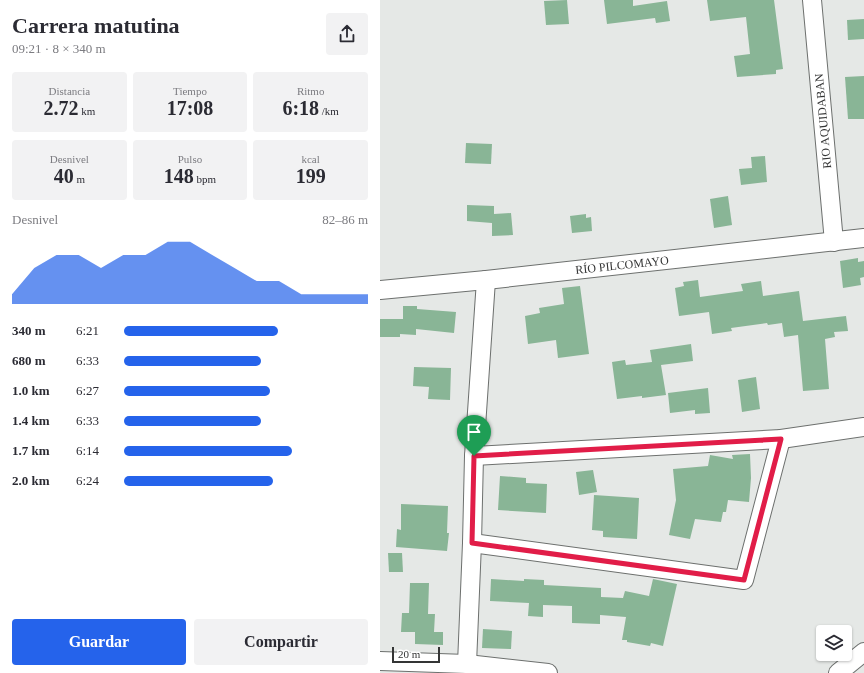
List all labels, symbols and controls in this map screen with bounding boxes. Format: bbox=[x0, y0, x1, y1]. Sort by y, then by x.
text: Carrera matutina bbox=[12, 13, 180, 38]
button: share bbox=[326, 13, 368, 55]
text: 09:21 · 8 × 340 m bbox=[12, 41, 106, 56]
street label: RIO AQUIDABAN bbox=[812, 72, 834, 169]
text: Distancia bbox=[49, 85, 90, 97]
text: Tiempo bbox=[173, 85, 207, 97]
text: Ritmo bbox=[297, 85, 324, 97]
text: 2.72 bbox=[43, 97, 78, 119]
text: 17:08 bbox=[167, 97, 213, 119]
text: 6:18 bbox=[282, 97, 319, 119]
text: km bbox=[78, 105, 95, 117]
text: /km bbox=[319, 105, 339, 117]
text: Desnivel bbox=[50, 153, 89, 165]
text: Pulso bbox=[178, 153, 202, 165]
text: kcal bbox=[301, 153, 320, 165]
text: 40 bbox=[54, 165, 74, 187]
text: 148 bbox=[164, 165, 194, 187]
text: 199 bbox=[296, 165, 326, 187]
text: m bbox=[74, 173, 85, 185]
text: bpm bbox=[194, 173, 216, 185]
text: Desnivel bbox=[12, 212, 58, 227]
text: 82–86 m bbox=[322, 212, 368, 227]
street label: RÍO PILCOMAYO bbox=[575, 253, 670, 277]
text: 340 m bbox=[12, 323, 46, 338]
text: 6:21 bbox=[76, 323, 99, 338]
text: 680 m bbox=[12, 353, 46, 368]
text: 6:33 bbox=[76, 353, 99, 368]
text: 1.0 km bbox=[12, 383, 50, 398]
text: 6:27 bbox=[76, 383, 99, 398]
text: 1.4 km bbox=[12, 413, 50, 428]
text: 6:33 bbox=[76, 413, 99, 428]
pin bbox=[457, 415, 491, 456]
icon: arrive bbox=[463, 421, 485, 443]
text: 1.7 km bbox=[12, 443, 50, 458]
text: 6:14 bbox=[76, 443, 99, 458]
text: 2.0 km bbox=[12, 473, 50, 488]
text: 6:24 bbox=[76, 473, 99, 488]
button: Guardar bbox=[12, 619, 186, 665]
button: Compartir bbox=[194, 619, 368, 665]
map controls bbox=[816, 625, 852, 661]
button: layers bbox=[816, 625, 852, 661]
scale bar bbox=[392, 645, 440, 664]
text: 20 m bbox=[398, 648, 420, 660]

